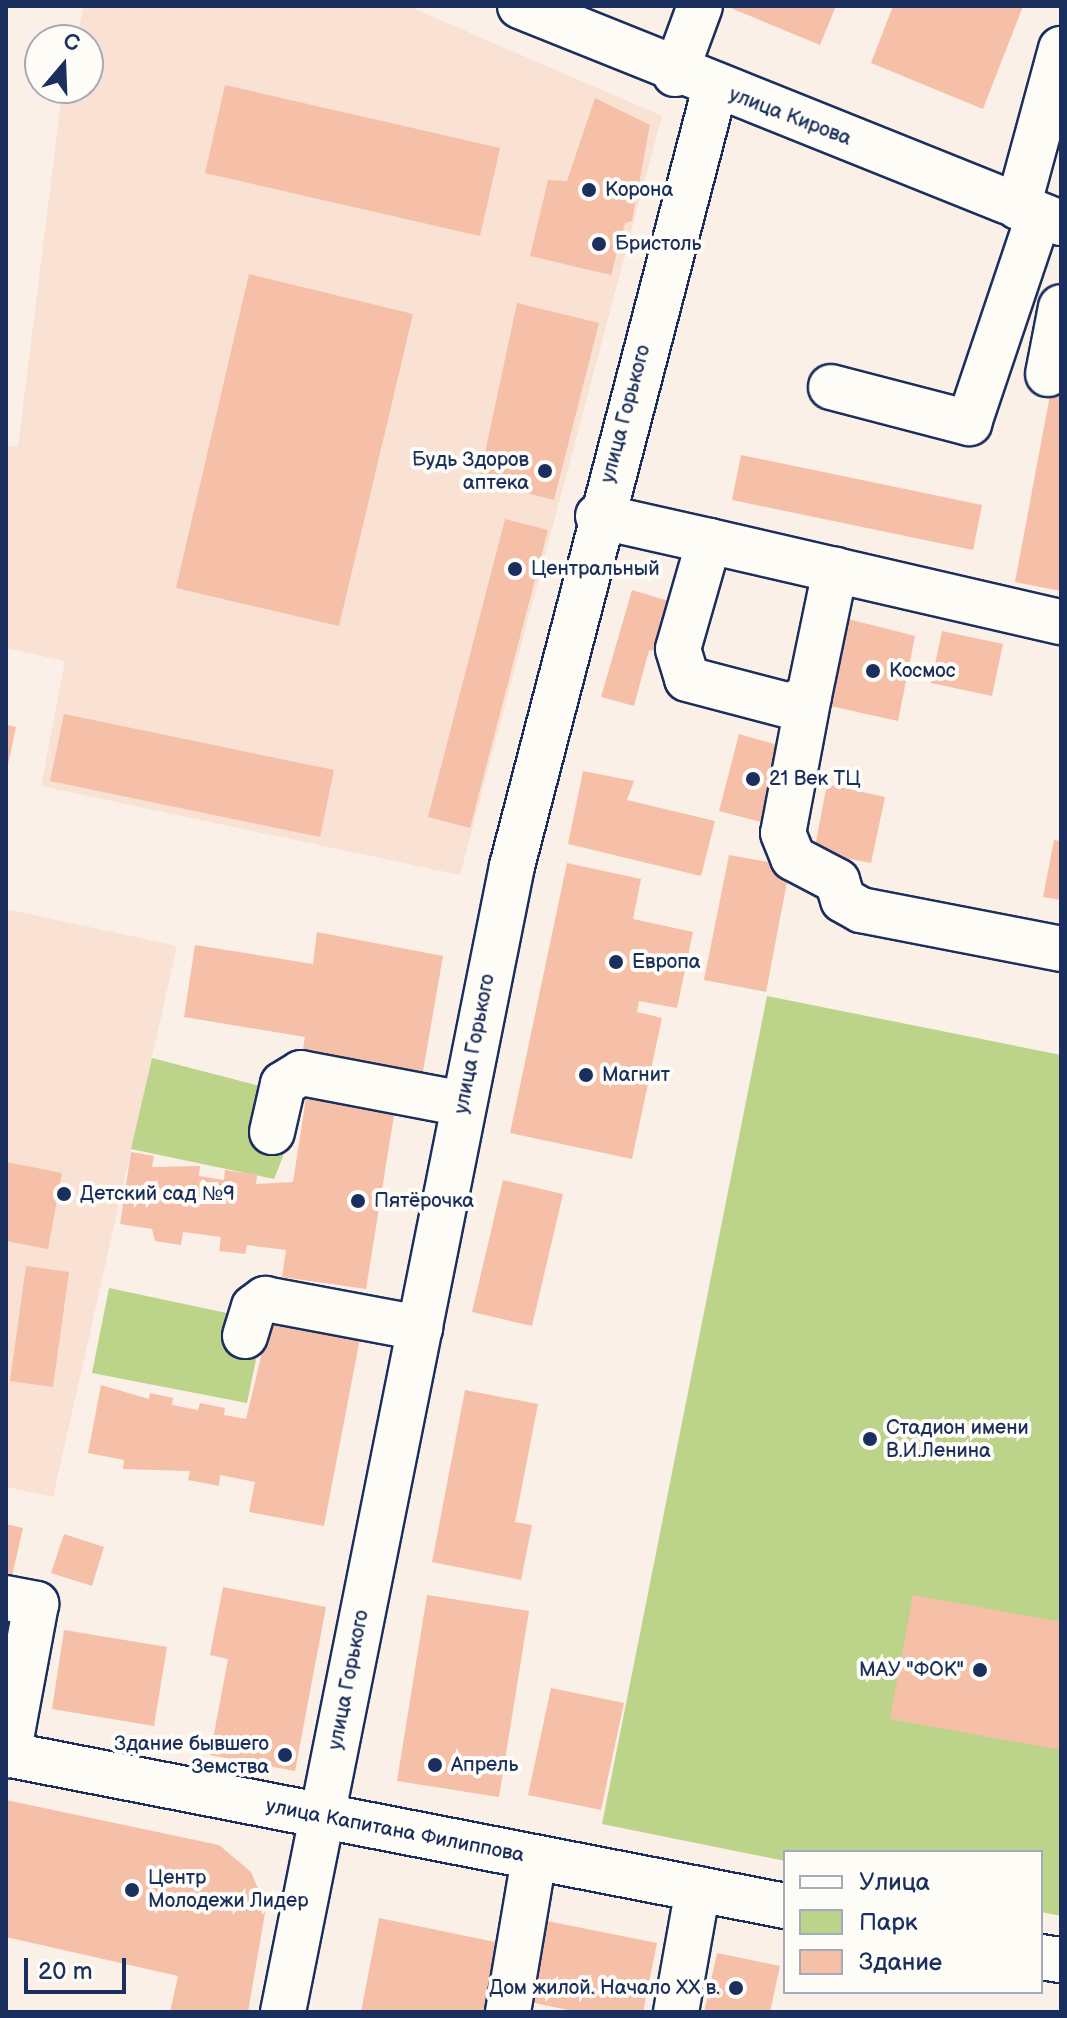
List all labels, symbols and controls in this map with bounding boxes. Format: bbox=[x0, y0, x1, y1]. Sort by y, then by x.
north arrow bbox=[24, 24, 104, 104]
text: С bbox=[60, 27, 83, 58]
street label: улица Кирова bbox=[726, 83, 854, 151]
place label: Корона bbox=[605, 178, 673, 202]
marker: Корона bbox=[580, 181, 598, 199]
place label: Бристоль bbox=[615, 232, 702, 256]
marker: Бристоль bbox=[590, 235, 608, 253]
street label: улица Горького bbox=[596, 342, 656, 486]
place label: Будь Здоров аптека bbox=[412, 448, 529, 495]
marker: Будь Здоров аптека bbox=[536, 462, 554, 480]
place label: Центральный bbox=[531, 557, 660, 581]
marker: Центральный bbox=[506, 560, 524, 578]
place label: Космос bbox=[889, 659, 956, 683]
marker: Космос bbox=[864, 662, 882, 680]
place label: 21 Век ТЦ bbox=[769, 767, 860, 791]
marker: 21 Век ТЦ bbox=[744, 770, 762, 788]
place label: Европа bbox=[632, 950, 701, 974]
marker: Европа bbox=[607, 953, 625, 971]
street label: улица Горького bbox=[450, 972, 500, 1116]
place label: Магнит bbox=[602, 1063, 670, 1087]
marker: Магнит bbox=[577, 1066, 595, 1084]
place label: Детский сад №9 bbox=[80, 1182, 235, 1206]
marker: Детский сад №9 bbox=[55, 1185, 73, 1203]
place label: Пятёрочка bbox=[374, 1189, 474, 1213]
marker: Пятёрочка bbox=[349, 1192, 367, 1210]
place label: Стадион имени В.И.Ленина bbox=[886, 1416, 1029, 1463]
marker: Стадион имени В.И.Ленина bbox=[861, 1430, 879, 1448]
street label: улица Горького bbox=[324, 1608, 374, 1752]
place label: МАУ "ФОК" bbox=[859, 1658, 964, 1682]
marker: МАУ "ФОК" bbox=[971, 1661, 989, 1679]
place label: Здание бывшего Земства bbox=[114, 1732, 269, 1779]
marker: Здание бывшего Земства bbox=[276, 1746, 294, 1764]
place label: Апрель bbox=[451, 1753, 518, 1777]
marker: Апрель bbox=[426, 1756, 444, 1774]
street label: улица Капитана Филиппова bbox=[264, 1794, 526, 1868]
legend bbox=[783, 1850, 1043, 1994]
place label: Центр Молодежи Лидер bbox=[148, 1866, 308, 1913]
text: Улица bbox=[859, 1868, 930, 1897]
marker: Центр Молодежи Лидер bbox=[123, 1881, 141, 1899]
text: Парк bbox=[859, 1908, 917, 1937]
scale bar bbox=[28, 1942, 130, 1992]
text: Здание bbox=[859, 1948, 942, 1977]
text: 20 m bbox=[38, 1957, 93, 1986]
place label: Дом жилой. Начало ХХ в. bbox=[489, 1976, 720, 2000]
marker: Дом жилой. Начало ХХ в. bbox=[727, 1979, 745, 1997]

